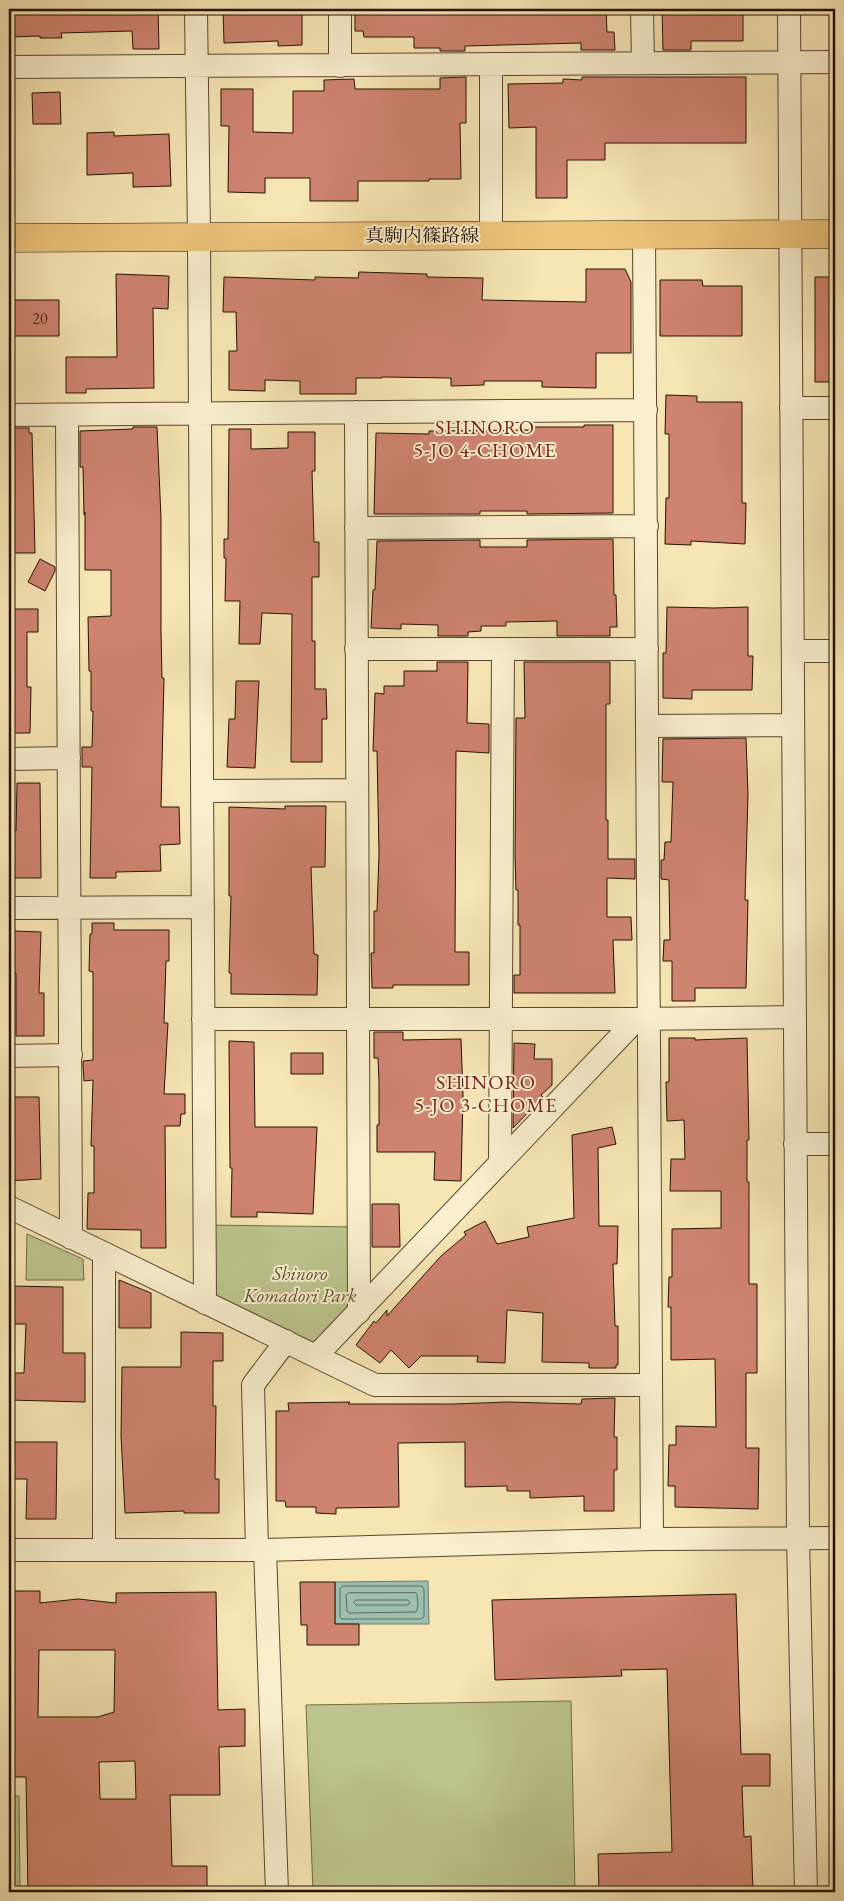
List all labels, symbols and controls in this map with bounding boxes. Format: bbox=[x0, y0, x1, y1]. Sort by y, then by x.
street label: 真駒内篠路線 bbox=[365, 223, 479, 248]
house number: 20 bbox=[32, 308, 48, 329]
district label: SHINORO 5-JO 4-CHOME bbox=[413, 414, 557, 463]
district label: SHINORO 5-JO 3-CHOME bbox=[414, 1069, 558, 1118]
park label: Shinoro Komadori Park bbox=[242, 1261, 357, 1308]

